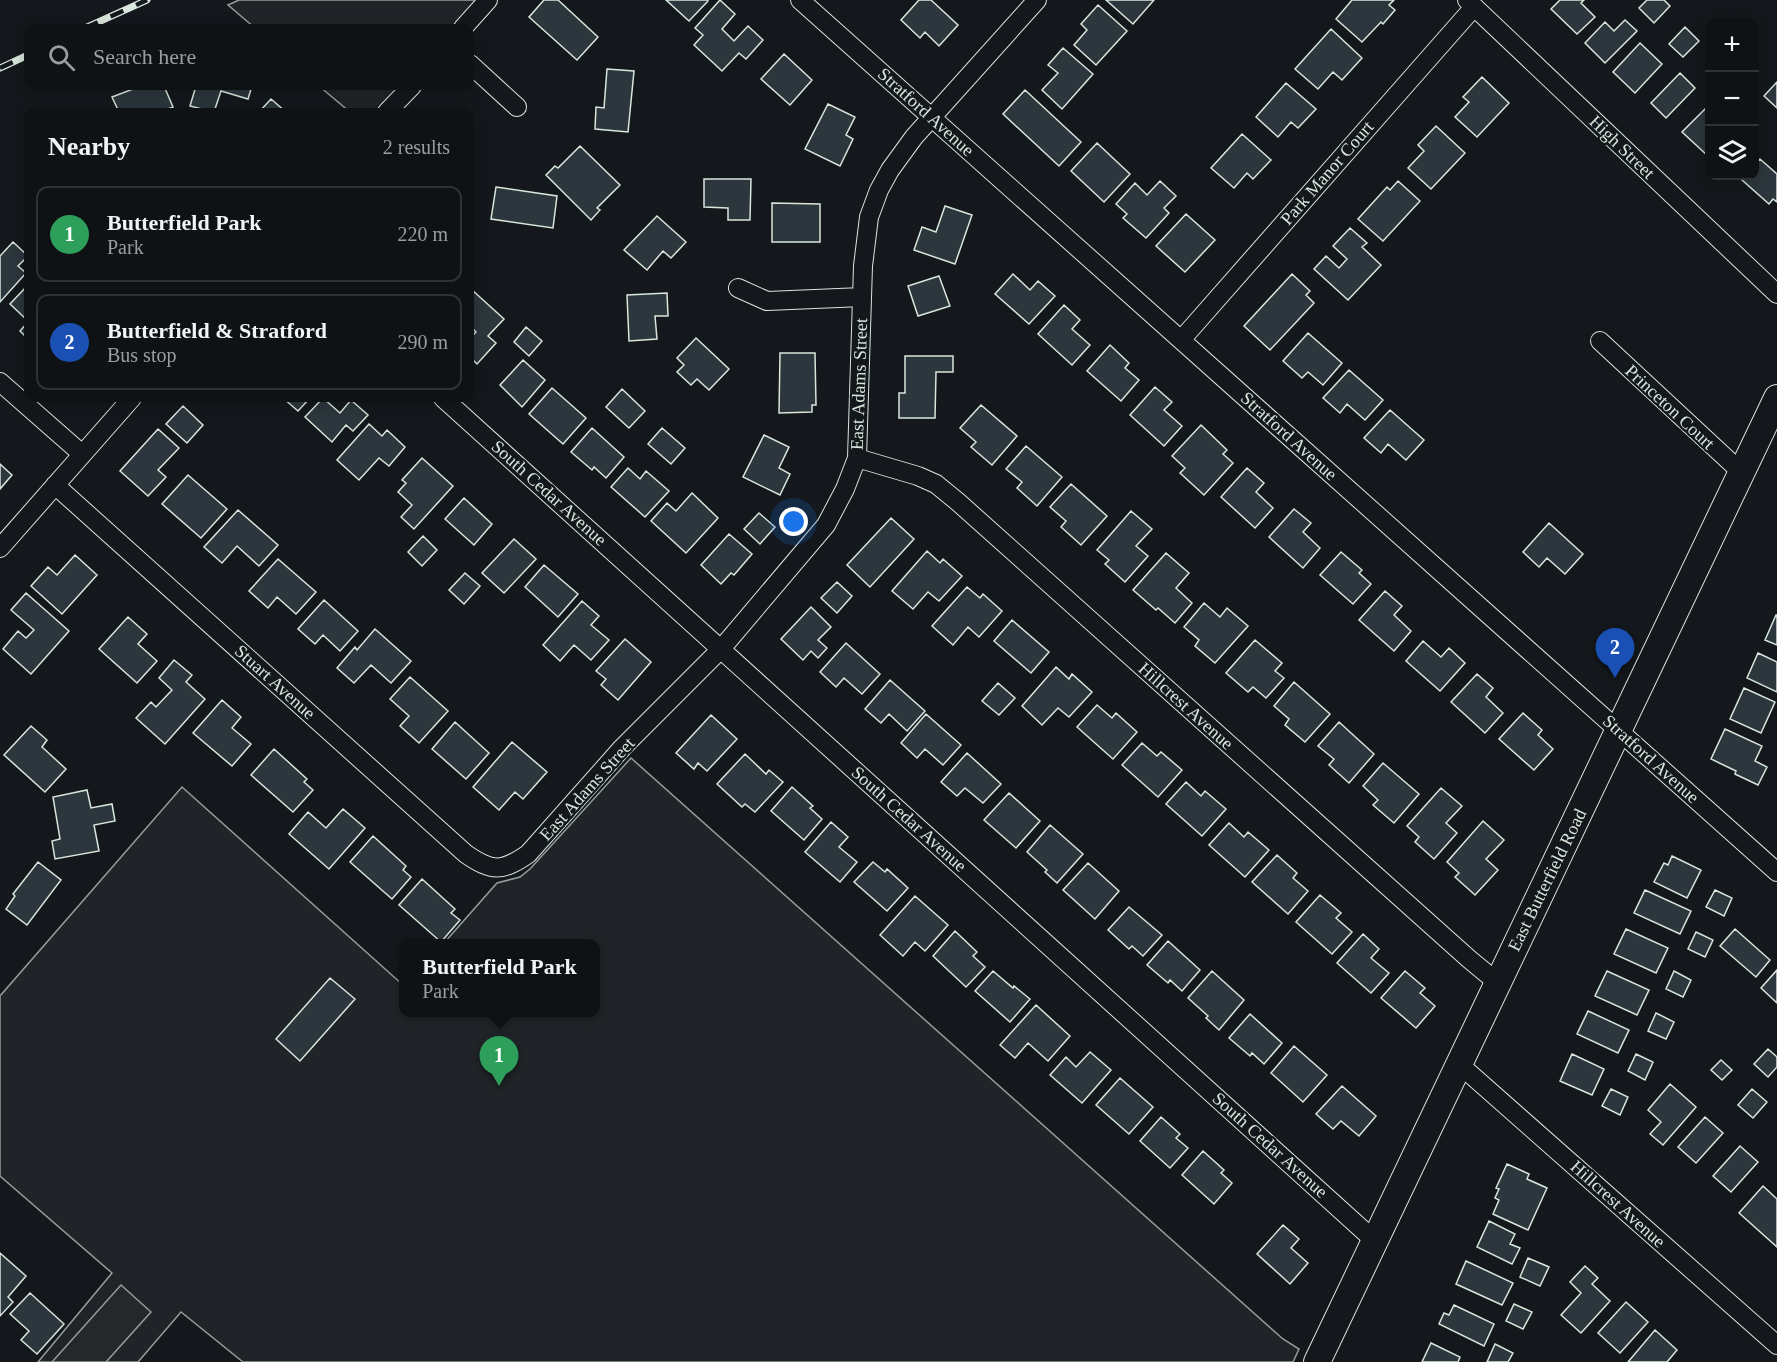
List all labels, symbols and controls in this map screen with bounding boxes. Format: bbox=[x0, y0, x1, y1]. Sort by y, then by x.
map controls bbox=[1705, 18, 1759, 180]
button: + bbox=[1705, 18, 1759, 72]
search box bbox=[24, 24, 474, 90]
icon: search bbox=[45, 41, 78, 74]
text: Search here bbox=[93, 44, 196, 69]
street label: Stratford Avenue bbox=[874, 64, 978, 160]
button: − bbox=[1705, 72, 1759, 126]
street label: High Street bbox=[1585, 111, 1659, 183]
street label: Park Manor Court bbox=[1276, 117, 1378, 229]
button: layers bbox=[1705, 126, 1759, 180]
text: Nearby bbox=[48, 132, 130, 161]
text: 2 results bbox=[383, 136, 450, 158]
text: Butterfield Park bbox=[107, 210, 262, 235]
text: 1 bbox=[65, 223, 75, 245]
text: 220 m bbox=[397, 223, 448, 245]
text: Park bbox=[107, 236, 144, 258]
text: Butterfield & Stratford bbox=[107, 318, 327, 343]
street label: East Adams Street bbox=[847, 318, 871, 450]
text: 2 bbox=[65, 331, 75, 353]
text: 290 m bbox=[397, 331, 448, 353]
text: Bus stop bbox=[107, 344, 176, 366]
street label: Princeton Court bbox=[1621, 361, 1719, 453]
street label: Stratford Avenue bbox=[1237, 388, 1341, 484]
street label: South Cedar Avenue bbox=[487, 436, 611, 550]
your location bbox=[779, 507, 808, 536]
pin: 2 bbox=[1596, 628, 1634, 678]
street label: Stuart Avenue bbox=[231, 641, 319, 723]
street label: Hillcrest Avenue bbox=[1135, 658, 1237, 754]
street label: Stratford Avenue bbox=[1599, 711, 1703, 807]
street label: East Adams Street bbox=[535, 733, 639, 845]
street label: South Cedar Avenue bbox=[847, 762, 971, 876]
street label: East Butterfield Road bbox=[1504, 806, 1590, 954]
popup bbox=[399, 939, 600, 1017]
text: Butterfield Park bbox=[422, 954, 577, 979]
text: Park bbox=[422, 980, 459, 1002]
pin: 1 bbox=[480, 1036, 518, 1086]
street label: South Cedar Avenue bbox=[1208, 1088, 1332, 1202]
street label: Hillcrest Avenue bbox=[1567, 1156, 1669, 1252]

